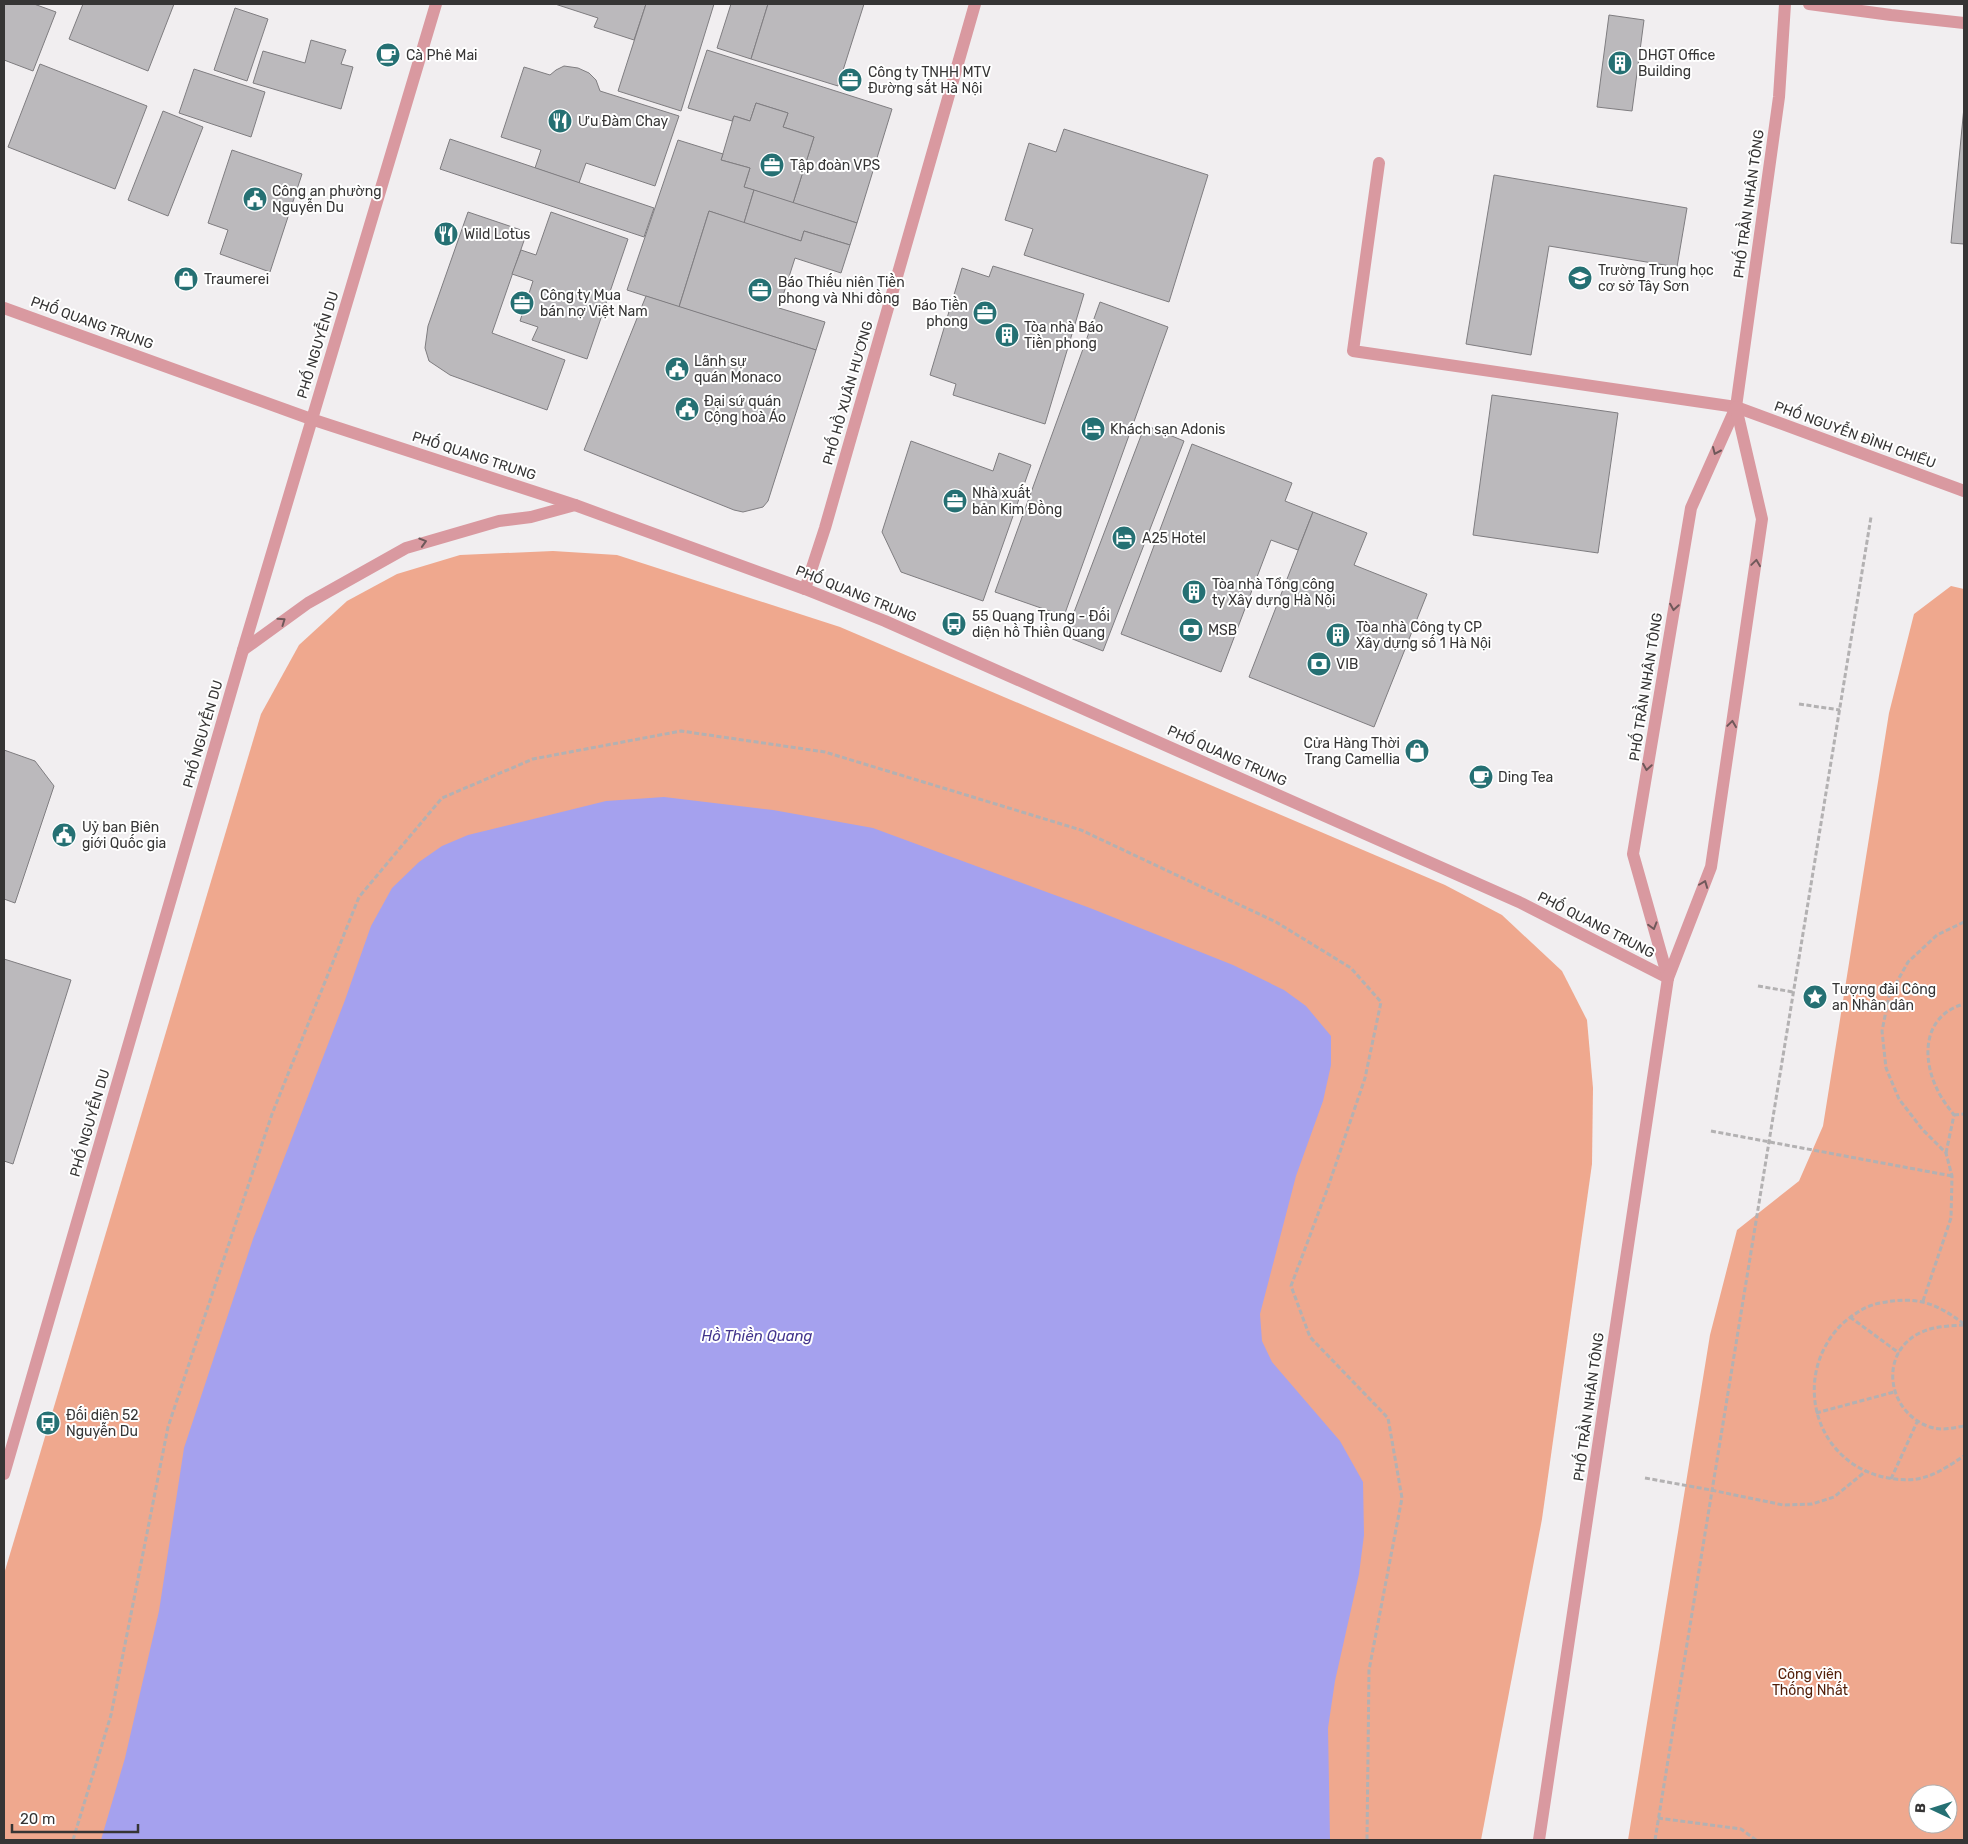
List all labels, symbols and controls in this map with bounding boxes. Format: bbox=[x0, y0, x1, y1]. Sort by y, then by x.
cafe icon: Cà Phê Mai bbox=[375, 42, 401, 68]
place label: Cà Phê Mai bbox=[406, 47, 478, 64]
place label: DHGT Office Building bbox=[1638, 47, 1715, 80]
building icon: DHGT Office Building bbox=[1607, 50, 1633, 76]
place label: Công ty TNHH MTV Đường sắt Hà Nội bbox=[868, 64, 991, 97]
office icon: Công ty TNHH MTV Đường sắt Hà Nội bbox=[837, 67, 863, 93]
restaurant icon: Ưu Đàm Chay bbox=[547, 108, 573, 134]
place label: Ưu Đàm Chay bbox=[578, 113, 669, 130]
street label: PHỐ TRẦN NHÂN TÔNG bbox=[1728, 128, 1768, 279]
office icon: Tập đoàn VPS bbox=[759, 152, 785, 178]
place label: Tập đoàn VPS bbox=[790, 157, 880, 174]
place label: Công an phường Nguyễn Du bbox=[272, 183, 382, 216]
public building icon: Công an phường Nguyễn Du bbox=[242, 186, 268, 212]
restaurant icon: Wild Lotus bbox=[433, 221, 459, 247]
place label: Wild Lotus bbox=[464, 226, 531, 243]
place label: Trường Trung học cơ sở Tây Sơn bbox=[1598, 262, 1714, 295]
school or university icon: Trường Trung học cơ sở Tây Sơn bbox=[1567, 265, 1593, 291]
shop icon: Traumerei bbox=[173, 266, 199, 292]
place label: Traumerei bbox=[204, 271, 269, 288]
place label: Báo Thiếu niên Tiền phong và Nhi đồng bbox=[778, 273, 905, 307]
office icon: Báo Thiếu niên Tiền phong và Nhi đồng bbox=[747, 277, 773, 303]
place label: Công ty Mua bán nợ Việt Nam bbox=[540, 287, 648, 320]
street label: PHỐ NGUYỄN DU bbox=[291, 289, 342, 401]
street label: PHỐ QUANG TRUNG bbox=[28, 290, 156, 353]
office icon: Công ty Mua bán nợ Việt Nam bbox=[509, 290, 535, 316]
place label: Báo Tiền phong bbox=[912, 296, 968, 330]
office icon: Báo Tiền phong bbox=[972, 300, 998, 326]
street label: PHỐ HỒ XUÂN HƯƠNG bbox=[817, 318, 877, 467]
place label: Tòa nhà Báo Tiền phong bbox=[1024, 319, 1103, 352]
building icon: Tòa nhà Báo Tiền phong bbox=[994, 322, 1020, 348]
place label: Lãnh sự quán Monaco bbox=[694, 353, 782, 386]
public building icon: Lãnh sự quán Monaco bbox=[664, 356, 690, 382]
place label: Đại sứ quán Cộng hoà Áo bbox=[704, 393, 786, 426]
street label: PHỐ NGUYỄN ĐÌNH CHIỂU bbox=[1772, 395, 1939, 472]
public building icon: Đại sứ quán Cộng hoà Áo bbox=[674, 396, 700, 422]
hotel icon: Khách sạn Adonis bbox=[1080, 416, 1106, 442]
place label: Khách sạn Adonis bbox=[1110, 421, 1226, 438]
street label: PHỐ QUANG TRUNG bbox=[410, 425, 539, 484]
one-way arrow bbox=[1712, 446, 1723, 455]
place label: Nhà xuất bản Kim Đồng bbox=[972, 484, 1062, 518]
office icon: Nhà xuất bản Kim Đồng bbox=[942, 488, 968, 514]
hotel icon: A25 Hotel bbox=[1111, 525, 1137, 551]
place label: A25 Hotel bbox=[1142, 530, 1206, 547]
one-way arrow bbox=[419, 538, 427, 548]
one-way arrow bbox=[1750, 559, 1761, 567]
street label: PHỐ QUANG TRUNG bbox=[793, 560, 920, 626]
place label: Tòa nhà Tổng công ty Xây dựng Hà Nội bbox=[1212, 576, 1336, 609]
building icon: Tòa nhà Tổng công ty Xây dựng Hà Nội bbox=[1181, 579, 1207, 605]
one-way arrow bbox=[1670, 603, 1680, 611]
place label: 55 Quang Trung - Đối diện hồ Thiền Quang bbox=[972, 607, 1110, 641]
bus stop icon: 55 Quang Trung - Đối diện hồ Thiền Quang bbox=[941, 611, 967, 637]
street label: PHỐ TRẦN NHÂN TÔNG bbox=[1623, 611, 1666, 762]
bank icon: MSB bbox=[1178, 617, 1204, 643]
one-way arrow bbox=[276, 619, 285, 627]
place label: Tòa nhà Công ty CP Xây dựng số 1 Hà Nội bbox=[1356, 619, 1491, 652]
place label: MSB bbox=[1208, 622, 1237, 639]
building icon: Tòa nhà Công ty CP Xây dựng số 1 Hà Nội bbox=[1325, 622, 1351, 648]
bank icon: VIB bbox=[1306, 651, 1332, 677]
place label: VIB bbox=[1336, 656, 1358, 673]
street label: PHỐ NGUYỄN DU bbox=[177, 678, 226, 790]
street label: PHỐ QUANG TRUNG bbox=[1165, 720, 1290, 790]
one-way arrow bbox=[1726, 720, 1737, 728]
place label: Cửa Hàng Thời Trang Camellia bbox=[1304, 735, 1400, 768]
shop icon: Cửa Hàng Thời Trang Camellia bbox=[1404, 738, 1430, 764]
one-way arrow bbox=[1643, 763, 1653, 772]
cafe icon: Ding Tea bbox=[1468, 764, 1494, 790]
place label: Ding Tea bbox=[1498, 769, 1553, 786]
place label: Uỷ ban Biên giới Quốc gia bbox=[82, 819, 166, 852]
public building icon: Uỷ ban Biên giới Quốc gia bbox=[51, 822, 77, 848]
one-way arrow bbox=[1698, 880, 1708, 889]
street label: PHỐ QUANG TRUNG bbox=[1535, 886, 1659, 962]
one-way arrow bbox=[1647, 921, 1658, 930]
place label: Tượng đài Công an Nhân dân bbox=[1832, 981, 1936, 1014]
place icon: Tượng đài Công an Nhân dân bbox=[1802, 984, 1828, 1010]
street label: PHỐ NGUYỄN DU bbox=[64, 1067, 113, 1179]
water label: Hồ Thiền Quang bbox=[702, 1327, 813, 1345]
street label: PHỐ TRẦN NHÂN TÔNG bbox=[1568, 1331, 1608, 1482]
place label: Đối diện 52 Nguyễn Du bbox=[66, 1406, 139, 1440]
bus stop icon: Đối diện 52 Nguyễn Du bbox=[35, 1410, 61, 1436]
park label: Công viên Thống Nhất bbox=[1772, 1666, 1849, 1699]
north arrow bbox=[1908, 1784, 1958, 1834]
scale bar bbox=[12, 1802, 139, 1834]
text: B bbox=[1912, 1802, 1929, 1814]
text: 20 m bbox=[20, 1810, 55, 1828]

